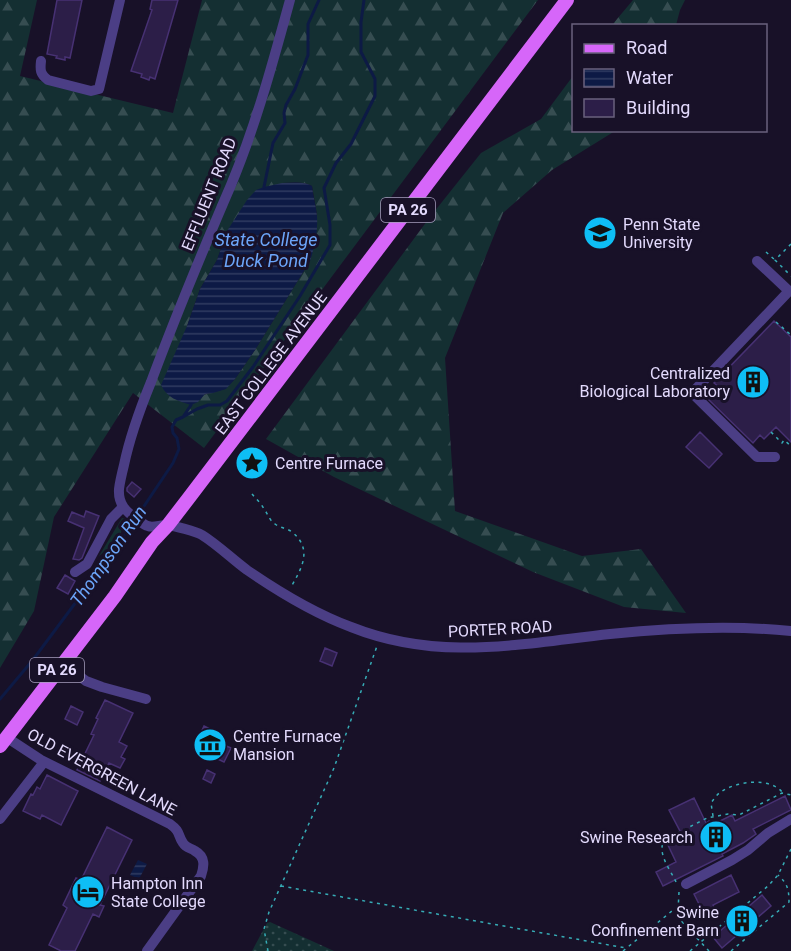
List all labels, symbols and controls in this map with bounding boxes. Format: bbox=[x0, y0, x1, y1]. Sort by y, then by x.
legend bbox=[572, 24, 767, 132]
text: Road bbox=[626, 37, 667, 58]
text: Water bbox=[626, 67, 673, 88]
text: Building bbox=[626, 97, 690, 118]
street label: EFFLUENT ROAD bbox=[178, 135, 240, 253]
road number: PA 26 bbox=[381, 198, 435, 222]
school or university icon: Penn State University bbox=[582, 215, 618, 251]
place label: Penn State University bbox=[623, 215, 700, 252]
water label: State College Duck Pond bbox=[214, 229, 318, 271]
street label: EAST COLLEGE AVENUE bbox=[211, 288, 331, 438]
place label: Centralized Biological Laboratory bbox=[580, 364, 730, 401]
building icon: Centralized Biological Laboratory bbox=[735, 364, 771, 400]
place icon: Centre Furnace bbox=[234, 445, 270, 481]
place label: Centre Furnace bbox=[275, 454, 383, 473]
water label: Thompson Run bbox=[66, 502, 150, 610]
street label: PORTER ROAD bbox=[447, 617, 553, 641]
road number: PA 26 bbox=[30, 658, 84, 682]
street label: OLD EVERGREEN LANE bbox=[24, 725, 180, 819]
museum icon: Centre Furnace Mansion bbox=[192, 727, 228, 763]
place label: Centre Furnace Mansion bbox=[233, 727, 341, 764]
building icon: Swine Research bbox=[698, 819, 734, 855]
place label: Swine Research bbox=[580, 828, 693, 847]
hotel icon: Hampton Inn State College bbox=[70, 874, 106, 910]
place label: Hampton Inn State College bbox=[111, 874, 205, 911]
place label: Swine Confinement Barn bbox=[591, 903, 719, 940]
building icon: Swine Confinement Barn bbox=[724, 903, 760, 939]

